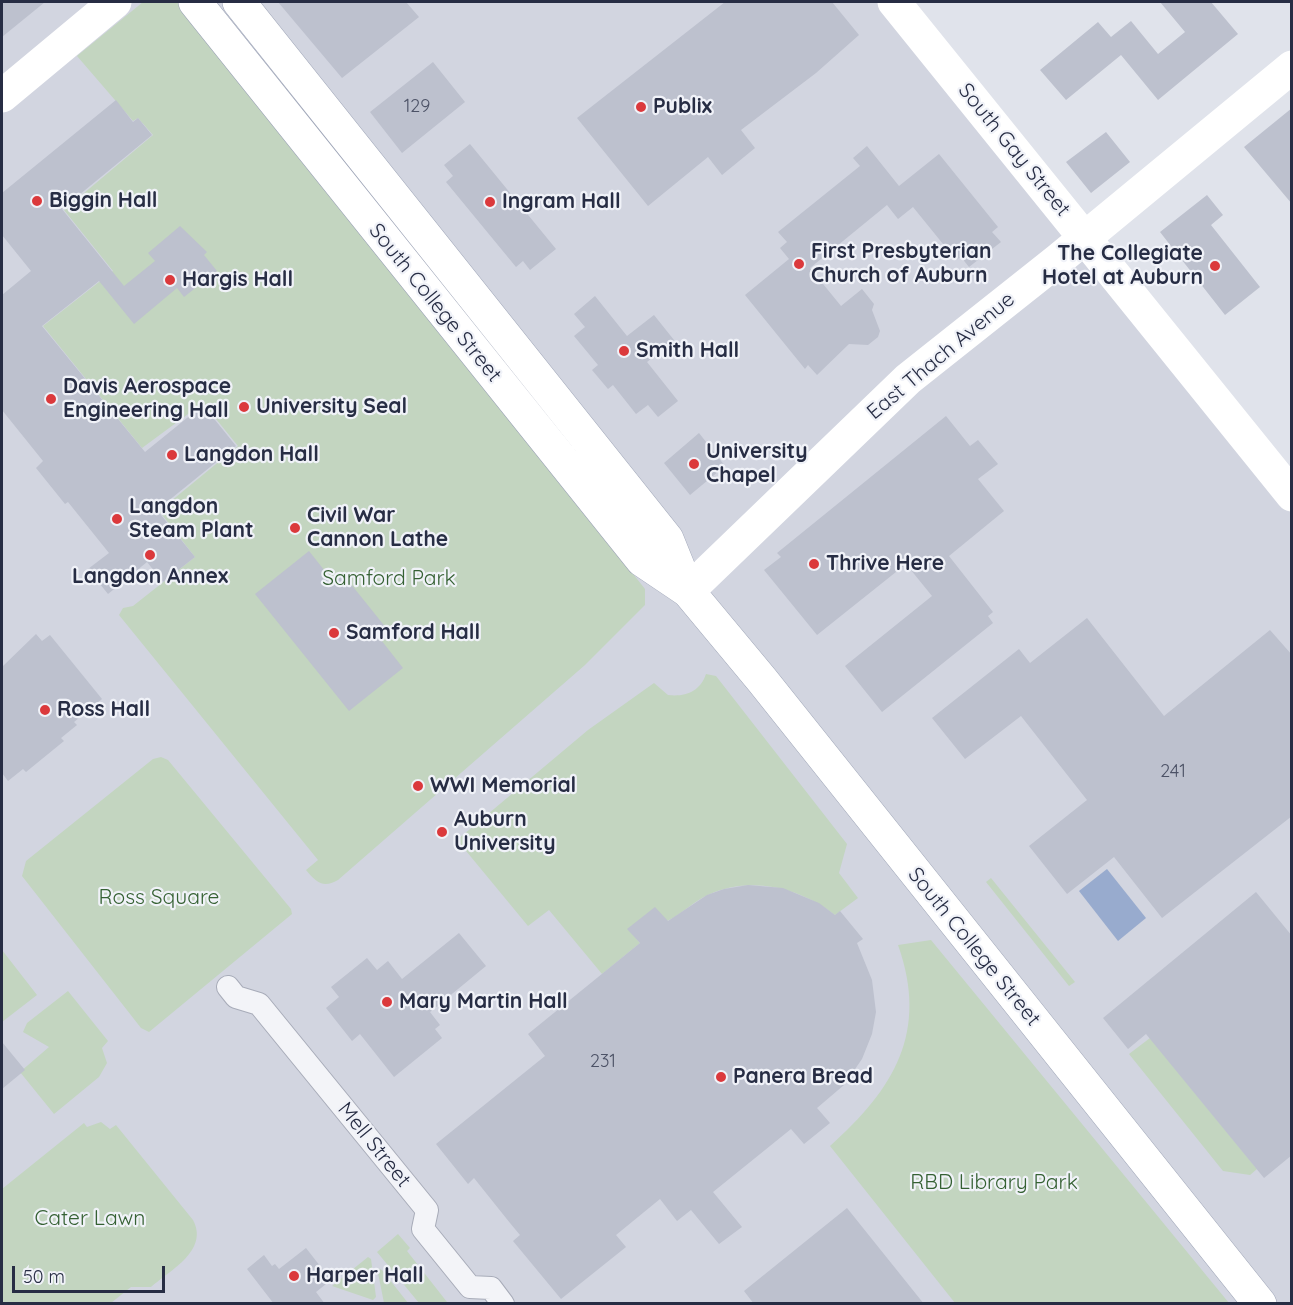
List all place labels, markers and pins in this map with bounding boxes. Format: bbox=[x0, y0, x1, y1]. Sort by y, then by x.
place label: Publix bbox=[653, 94, 712, 120]
marker: Publix bbox=[634, 100, 648, 114]
place label: Biggin Hall bbox=[49, 188, 157, 214]
place label: Ingram Hall bbox=[502, 189, 621, 215]
marker: Biggin Hall bbox=[30, 194, 44, 208]
marker: Ingram Hall bbox=[483, 195, 497, 209]
place label: First Presbyterian Church of Auburn bbox=[811, 239, 991, 289]
place label: The Collegiate Hotel at Auburn bbox=[1042, 241, 1203, 291]
marker: First Presbyterian Church of Auburn bbox=[792, 257, 806, 271]
marker: The Collegiate Hotel at Auburn bbox=[1208, 259, 1222, 273]
place label: Hargis Hall bbox=[182, 267, 293, 293]
marker: Hargis Hall bbox=[163, 273, 177, 287]
place label: Smith Hall bbox=[636, 338, 739, 364]
marker: Smith Hall bbox=[617, 344, 631, 358]
place label: Davis Aerospace Engineering Hall bbox=[63, 374, 231, 424]
marker: Davis Aerospace Engineering Hall bbox=[44, 392, 58, 406]
place label: University Seal bbox=[256, 394, 407, 420]
marker: University Seal bbox=[237, 400, 251, 414]
place label: University Chapel bbox=[706, 439, 807, 489]
place label: Langdon Hall bbox=[184, 442, 319, 468]
marker: Langdon Hall bbox=[165, 448, 179, 462]
marker: University Chapel bbox=[687, 457, 701, 471]
place label: Langdon Steam Plant bbox=[129, 494, 254, 544]
place label: Civil War Cannon Lathe bbox=[307, 503, 448, 553]
marker: Langdon Steam Plant bbox=[110, 512, 124, 526]
marker: Civil War Cannon Lathe bbox=[288, 521, 302, 535]
marker: Langdon Annex bbox=[143, 548, 157, 562]
place label: Thrive Here bbox=[826, 551, 944, 577]
marker: Thrive Here bbox=[807, 557, 821, 571]
place label: Langdon Annex bbox=[72, 564, 228, 590]
place label: Samford Hall bbox=[346, 620, 480, 646]
marker: Samford Hall bbox=[327, 626, 341, 640]
place label: Ross Hall bbox=[57, 697, 150, 723]
marker: Ross Hall bbox=[38, 703, 52, 717]
place label: WWI Memorial bbox=[430, 773, 576, 799]
marker: WWI Memorial bbox=[411, 779, 425, 793]
place label: Auburn University bbox=[454, 807, 555, 857]
marker: Auburn University bbox=[435, 825, 449, 839]
place label: Mary Martin Hall bbox=[399, 989, 568, 1015]
marker: Mary Martin Hall bbox=[380, 995, 394, 1009]
place label: Panera Bread bbox=[733, 1064, 873, 1090]
marker: Panera Bread bbox=[714, 1070, 728, 1084]
place label: Harper Hall bbox=[306, 1263, 424, 1289]
marker: Harper Hall bbox=[287, 1269, 301, 1283]

